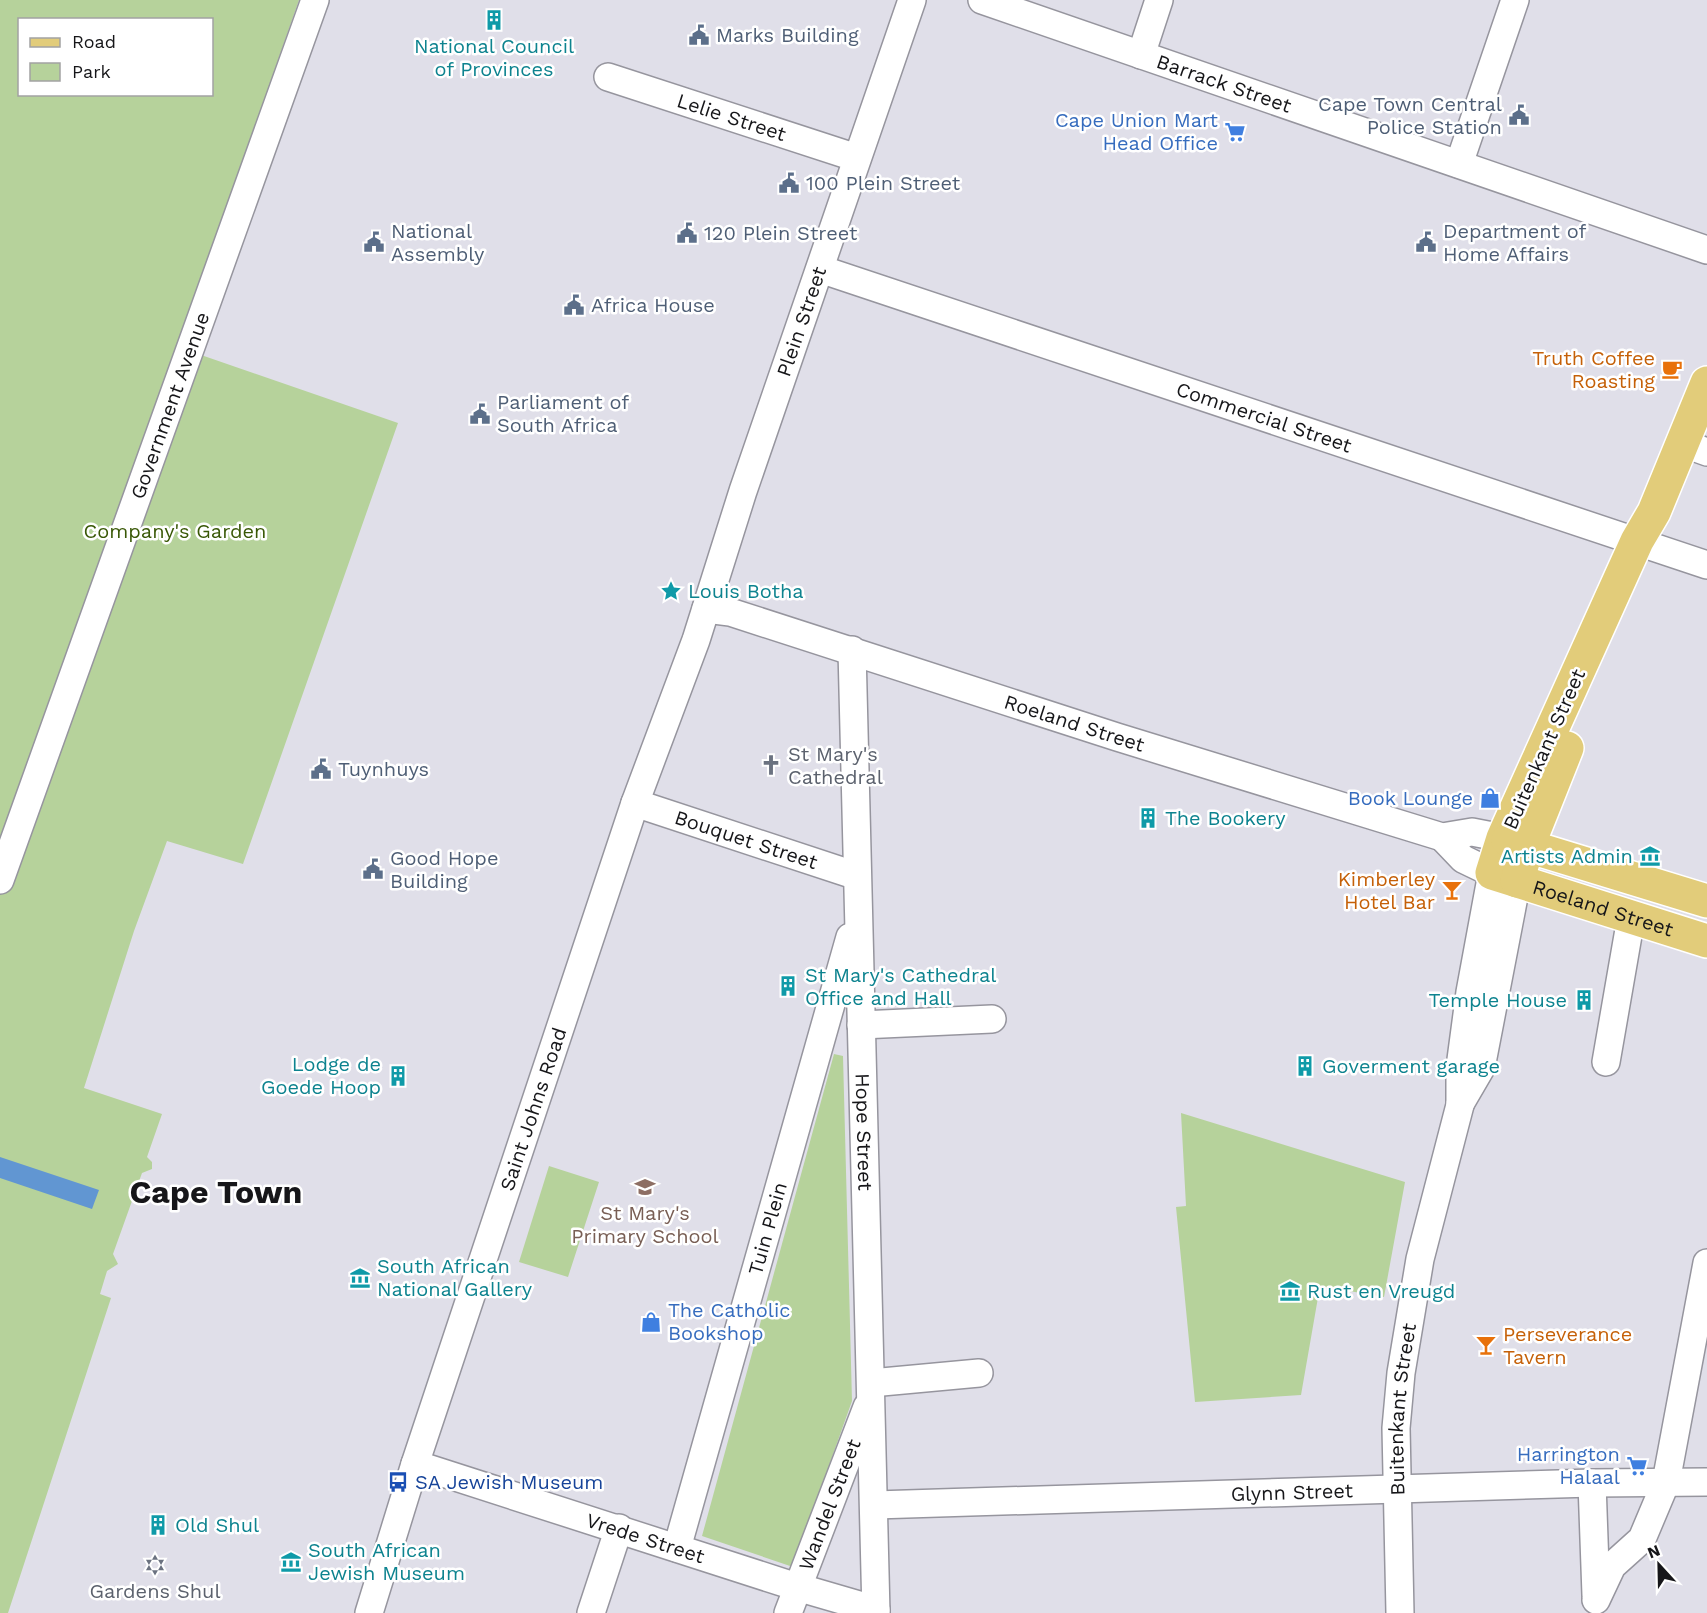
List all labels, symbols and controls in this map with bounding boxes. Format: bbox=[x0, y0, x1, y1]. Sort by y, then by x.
building icon: National Council of Provinces bbox=[482, 8, 506, 32]
legend bbox=[18, 18, 213, 96]
public building icon: Marks Building bbox=[687, 23, 711, 47]
place label: Marks Building bbox=[716, 23, 859, 47]
text: Road bbox=[72, 31, 116, 52]
place label: National Council of Provinces bbox=[414, 34, 574, 81]
street label: Barrack Street bbox=[1153, 49, 1295, 118]
text: Park bbox=[72, 61, 111, 82]
street label: Lelie Street bbox=[674, 88, 790, 146]
place label: Cape Town Central Police Station bbox=[1318, 92, 1502, 139]
public building icon: Cape Town Central Police Station bbox=[1507, 103, 1531, 127]
place label: Cape Union Mart Head Office bbox=[1055, 108, 1219, 155]
supermarket icon: Cape Union Mart Head Office bbox=[1223, 120, 1247, 144]
public building icon: 100 Plein Street bbox=[777, 171, 801, 195]
place label: 100 Plein Street bbox=[806, 171, 961, 195]
place label: National Assembly bbox=[391, 219, 485, 266]
place label: Department of Home Affairs bbox=[1443, 219, 1587, 266]
public building icon: 120 Plein Street bbox=[675, 221, 699, 245]
place label: 120 Plein Street bbox=[704, 221, 858, 245]
public building icon: National Assembly bbox=[362, 230, 386, 254]
public building icon: Department of Home Affairs bbox=[1414, 230, 1438, 254]
street label: Plein Street bbox=[771, 263, 832, 380]
public building icon: Africa House bbox=[562, 293, 586, 317]
place label: Africa House bbox=[591, 293, 715, 317]
street label: Government Avenue bbox=[125, 309, 214, 502]
place label: Truth Coffee Roasting bbox=[1532, 346, 1655, 393]
cafe icon: Truth Coffee Roasting bbox=[1660, 357, 1684, 381]
street label: Commercial Street bbox=[1173, 377, 1355, 458]
place label: Parliament of South Africa bbox=[497, 390, 629, 437]
public building icon: Parliament of South Africa bbox=[468, 402, 492, 426]
park label: Company's Garden bbox=[84, 519, 266, 543]
place icon: Louis Botha bbox=[659, 579, 683, 603]
place label: Louis Botha bbox=[688, 579, 804, 603]
street label: Buitenkant Street bbox=[1498, 664, 1590, 833]
street label: Roeland Street bbox=[1001, 689, 1148, 757]
place label: St Mary's Cathedral bbox=[788, 742, 883, 789]
church icon: St Mary's Cathedral bbox=[759, 753, 783, 777]
public building icon: Tuynhuys bbox=[309, 757, 333, 781]
place label: Tuynhuys bbox=[338, 757, 429, 781]
place label: Book Lounge bbox=[1348, 786, 1473, 810]
shop icon: Book Lounge bbox=[1478, 786, 1502, 810]
street label: Bouquet Street bbox=[672, 805, 821, 874]
building icon: The Bookery bbox=[1136, 806, 1160, 830]
place label: The Bookery bbox=[1165, 806, 1286, 830]
place label: Artists Admin bbox=[1501, 844, 1633, 868]
museum icon: Artists Admin bbox=[1638, 844, 1662, 868]
place label: Good Hope Building bbox=[390, 846, 498, 893]
public building icon: Good Hope Building bbox=[361, 857, 385, 881]
place label: Kimberley Hotel Bar bbox=[1338, 867, 1436, 914]
street label: Roeland Street bbox=[1530, 875, 1677, 942]
bar icon: Kimberley Hotel Bar bbox=[1440, 878, 1464, 902]
place label: St Mary's Cathedral Office and Hall bbox=[805, 963, 996, 1010]
building icon: St Mary's Cathedral Office and Hall bbox=[776, 974, 800, 998]
place label: Temple House bbox=[1429, 988, 1567, 1012]
building icon: Temple House bbox=[1572, 988, 1596, 1012]
street label: Saint Johns Road bbox=[495, 1024, 571, 1194]
place label: Lodge de Goede Hoop bbox=[261, 1052, 381, 1099]
building icon: Goverment garage bbox=[1293, 1054, 1317, 1078]
place label: Goverment garage bbox=[1322, 1054, 1500, 1078]
building icon: Lodge de Goede Hoop bbox=[386, 1064, 410, 1088]
street label: Hope Street bbox=[851, 1073, 877, 1192]
district label: Cape Town bbox=[130, 1173, 302, 1211]
school or university icon: St Mary's Primary School bbox=[633, 1175, 657, 1199]
street label: Tuin Plein bbox=[743, 1179, 792, 1278]
place label: St Mary's Primary School bbox=[571, 1201, 719, 1248]
place label: South African National Gallery bbox=[377, 1254, 533, 1301]
museum icon: South African National Gallery bbox=[348, 1266, 372, 1290]
museum icon: Rust en Vreugd bbox=[1278, 1279, 1302, 1303]
place label: Rust en Vreugd bbox=[1307, 1279, 1455, 1303]
place label: The Catholic Bookshop bbox=[668, 1298, 790, 1345]
shop icon: The Catholic Bookshop bbox=[639, 1310, 663, 1334]
street label: Buitenkant Street bbox=[1384, 1321, 1421, 1496]
place label: Perseverance Tavern bbox=[1503, 1322, 1632, 1369]
bar icon: Perseverance Tavern bbox=[1474, 1333, 1498, 1357]
street label: Wandel Street bbox=[793, 1435, 866, 1574]
place label: Harrington Halaal bbox=[1517, 1442, 1620, 1489]
supermarket icon: Harrington Halaal bbox=[1625, 1454, 1649, 1478]
bus stop icon: SA Jewish Museum bbox=[386, 1470, 410, 1494]
place label: SA Jewish Museum bbox=[415, 1470, 603, 1494]
street label: Glynn Street bbox=[1230, 1478, 1354, 1506]
street label: Vrede Street bbox=[583, 1508, 708, 1569]
building icon: Old Shul bbox=[146, 1513, 170, 1537]
place label: Old Shul bbox=[175, 1513, 259, 1537]
north arrow bbox=[1629, 1535, 1689, 1595]
place label: South African Jewish Museum bbox=[308, 1538, 465, 1585]
text: N bbox=[1645, 1541, 1663, 1563]
museum icon: South African Jewish Museum bbox=[279, 1550, 303, 1574]
synagogue icon: Gardens Shul bbox=[143, 1553, 167, 1577]
place label: Gardens Shul bbox=[89, 1579, 221, 1603]

